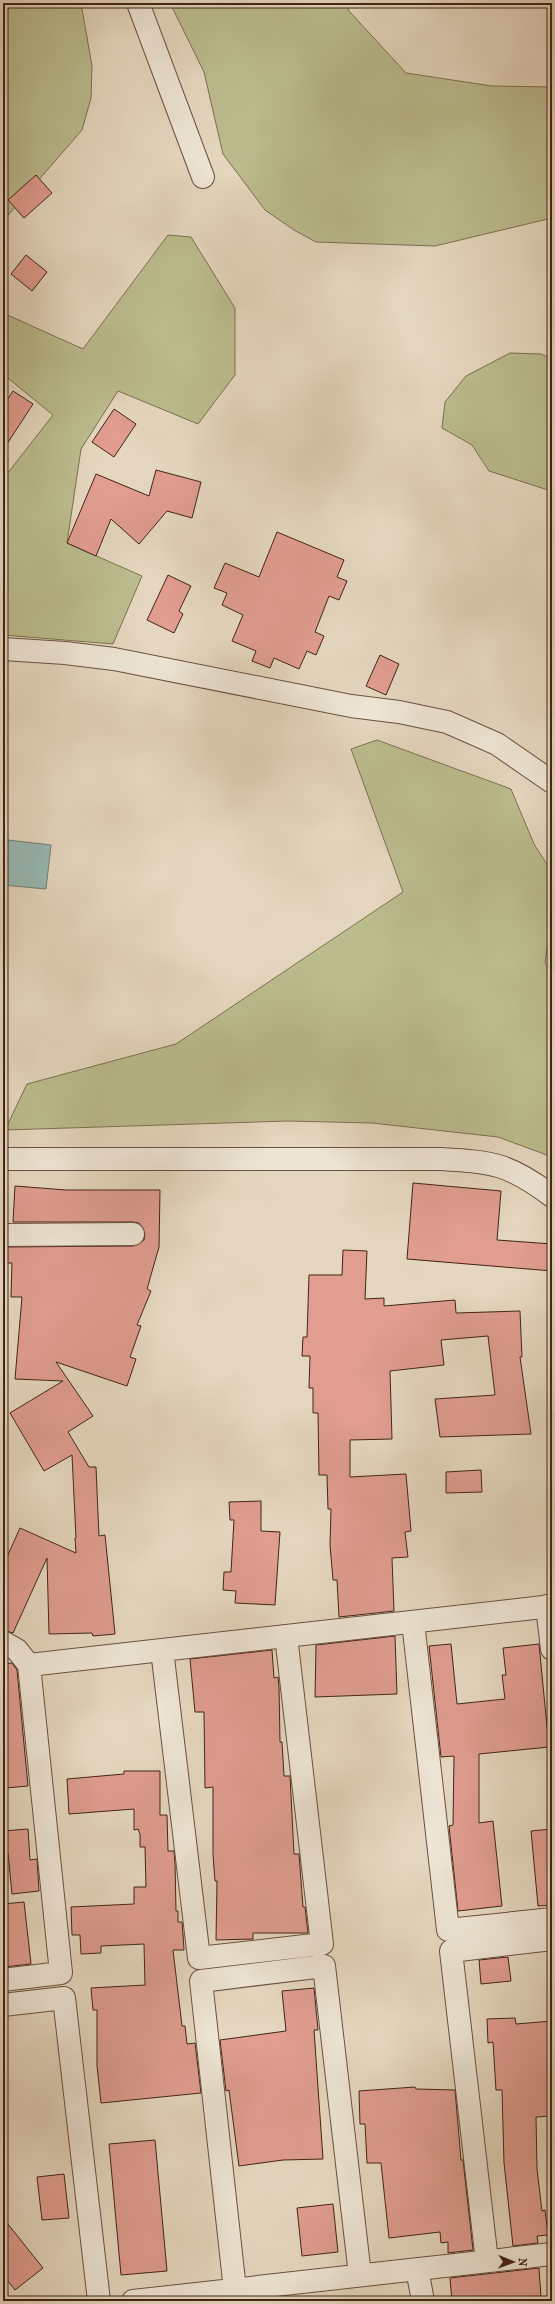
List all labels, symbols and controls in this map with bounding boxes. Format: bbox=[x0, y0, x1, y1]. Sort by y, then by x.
north arrow bbox=[493, 2242, 533, 2282]
text: N bbox=[516, 2258, 529, 2267]

